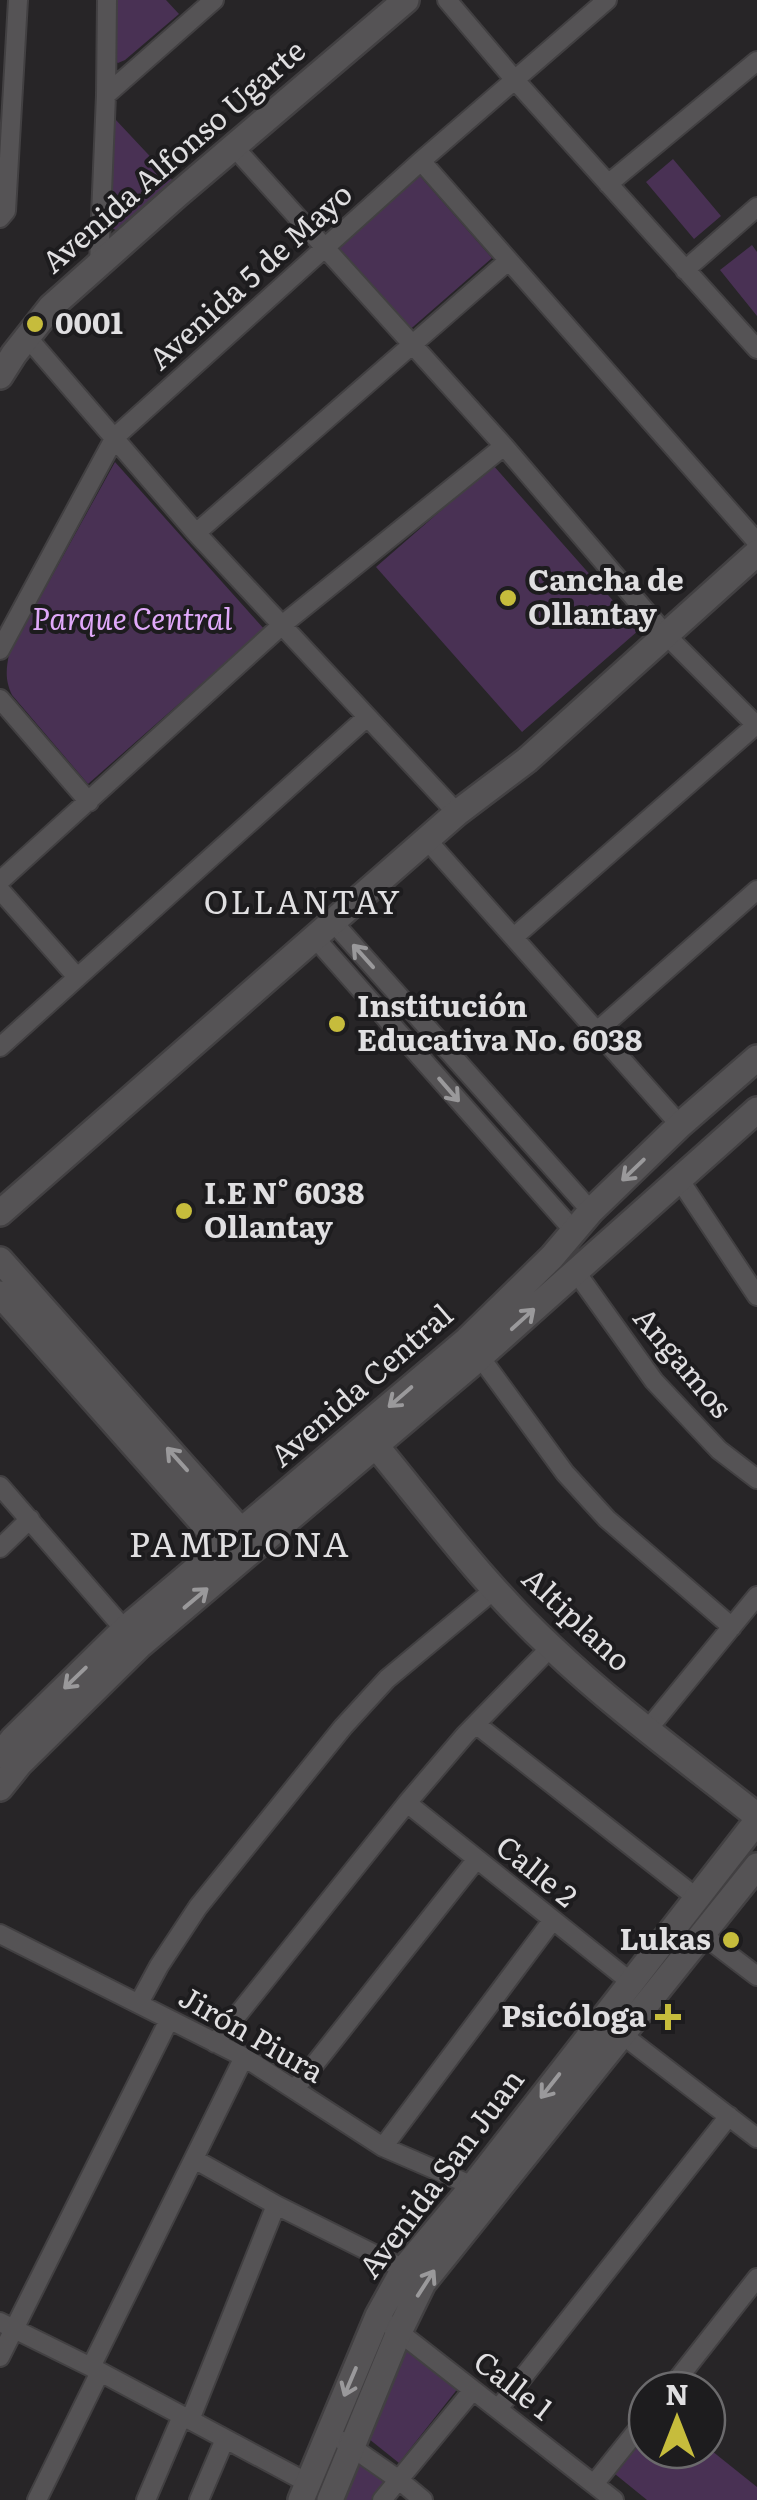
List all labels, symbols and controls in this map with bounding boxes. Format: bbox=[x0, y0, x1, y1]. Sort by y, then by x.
street label: Avenida Alfonso Ugarte bbox=[31, 28, 314, 282]
street label: Avenida 5 de Mayo bbox=[137, 171, 361, 378]
place label: 0001 bbox=[55, 299, 123, 343]
marker: 0001 bbox=[24, 313, 46, 335]
place label: Cancha de Ollantay bbox=[528, 556, 684, 634]
marker: Cancha de Ollantay bbox=[497, 587, 519, 609]
park label: Parque Central bbox=[32, 595, 233, 639]
district label: OLLANTAY bbox=[204, 876, 402, 924]
one-way arrow bbox=[352, 943, 374, 969]
place label: Institución Educativa No. 6038 bbox=[357, 982, 642, 1060]
marker: Institución Educativa No. 6038 bbox=[326, 1013, 348, 1035]
one-way arrow bbox=[437, 1077, 460, 1102]
one-way arrow bbox=[621, 1158, 646, 1181]
place label: I.E N° 6038 Ollantay bbox=[204, 1169, 365, 1247]
marker: I.E N° 6038 Ollantay bbox=[173, 1200, 195, 1222]
street label: Avenida Central bbox=[259, 1292, 461, 1475]
street label: Angamos bbox=[625, 1296, 744, 1426]
one-way arrow bbox=[509, 1309, 535, 1331]
one-way arrow bbox=[388, 1385, 414, 1407]
one-way arrow bbox=[166, 1447, 189, 1472]
district label: PAMPLONA bbox=[129, 1516, 351, 1568]
street label: Altiplano bbox=[514, 1556, 642, 1680]
one-way arrow bbox=[182, 1588, 208, 1610]
one-way arrow bbox=[64, 1666, 88, 1690]
street label: Calle 2 bbox=[488, 1823, 588, 1916]
place label: Lukas bbox=[620, 1915, 711, 1959]
marker: Lukas bbox=[720, 1929, 742, 1951]
street label: Jirón Piura bbox=[172, 1973, 334, 2092]
place label: Psicóloga bbox=[501, 1992, 647, 2036]
marker: Psicóloga bbox=[655, 2004, 681, 2030]
street label: Avenida San Juan bbox=[346, 2058, 533, 2286]
one-way arrow bbox=[540, 2073, 562, 2099]
one-way arrow bbox=[415, 2269, 436, 2298]
street label: Calle 1 bbox=[466, 2338, 564, 2429]
one-way arrow bbox=[339, 2366, 357, 2397]
north arrow bbox=[627, 2370, 727, 2470]
text: N bbox=[665, 2372, 689, 2414]

